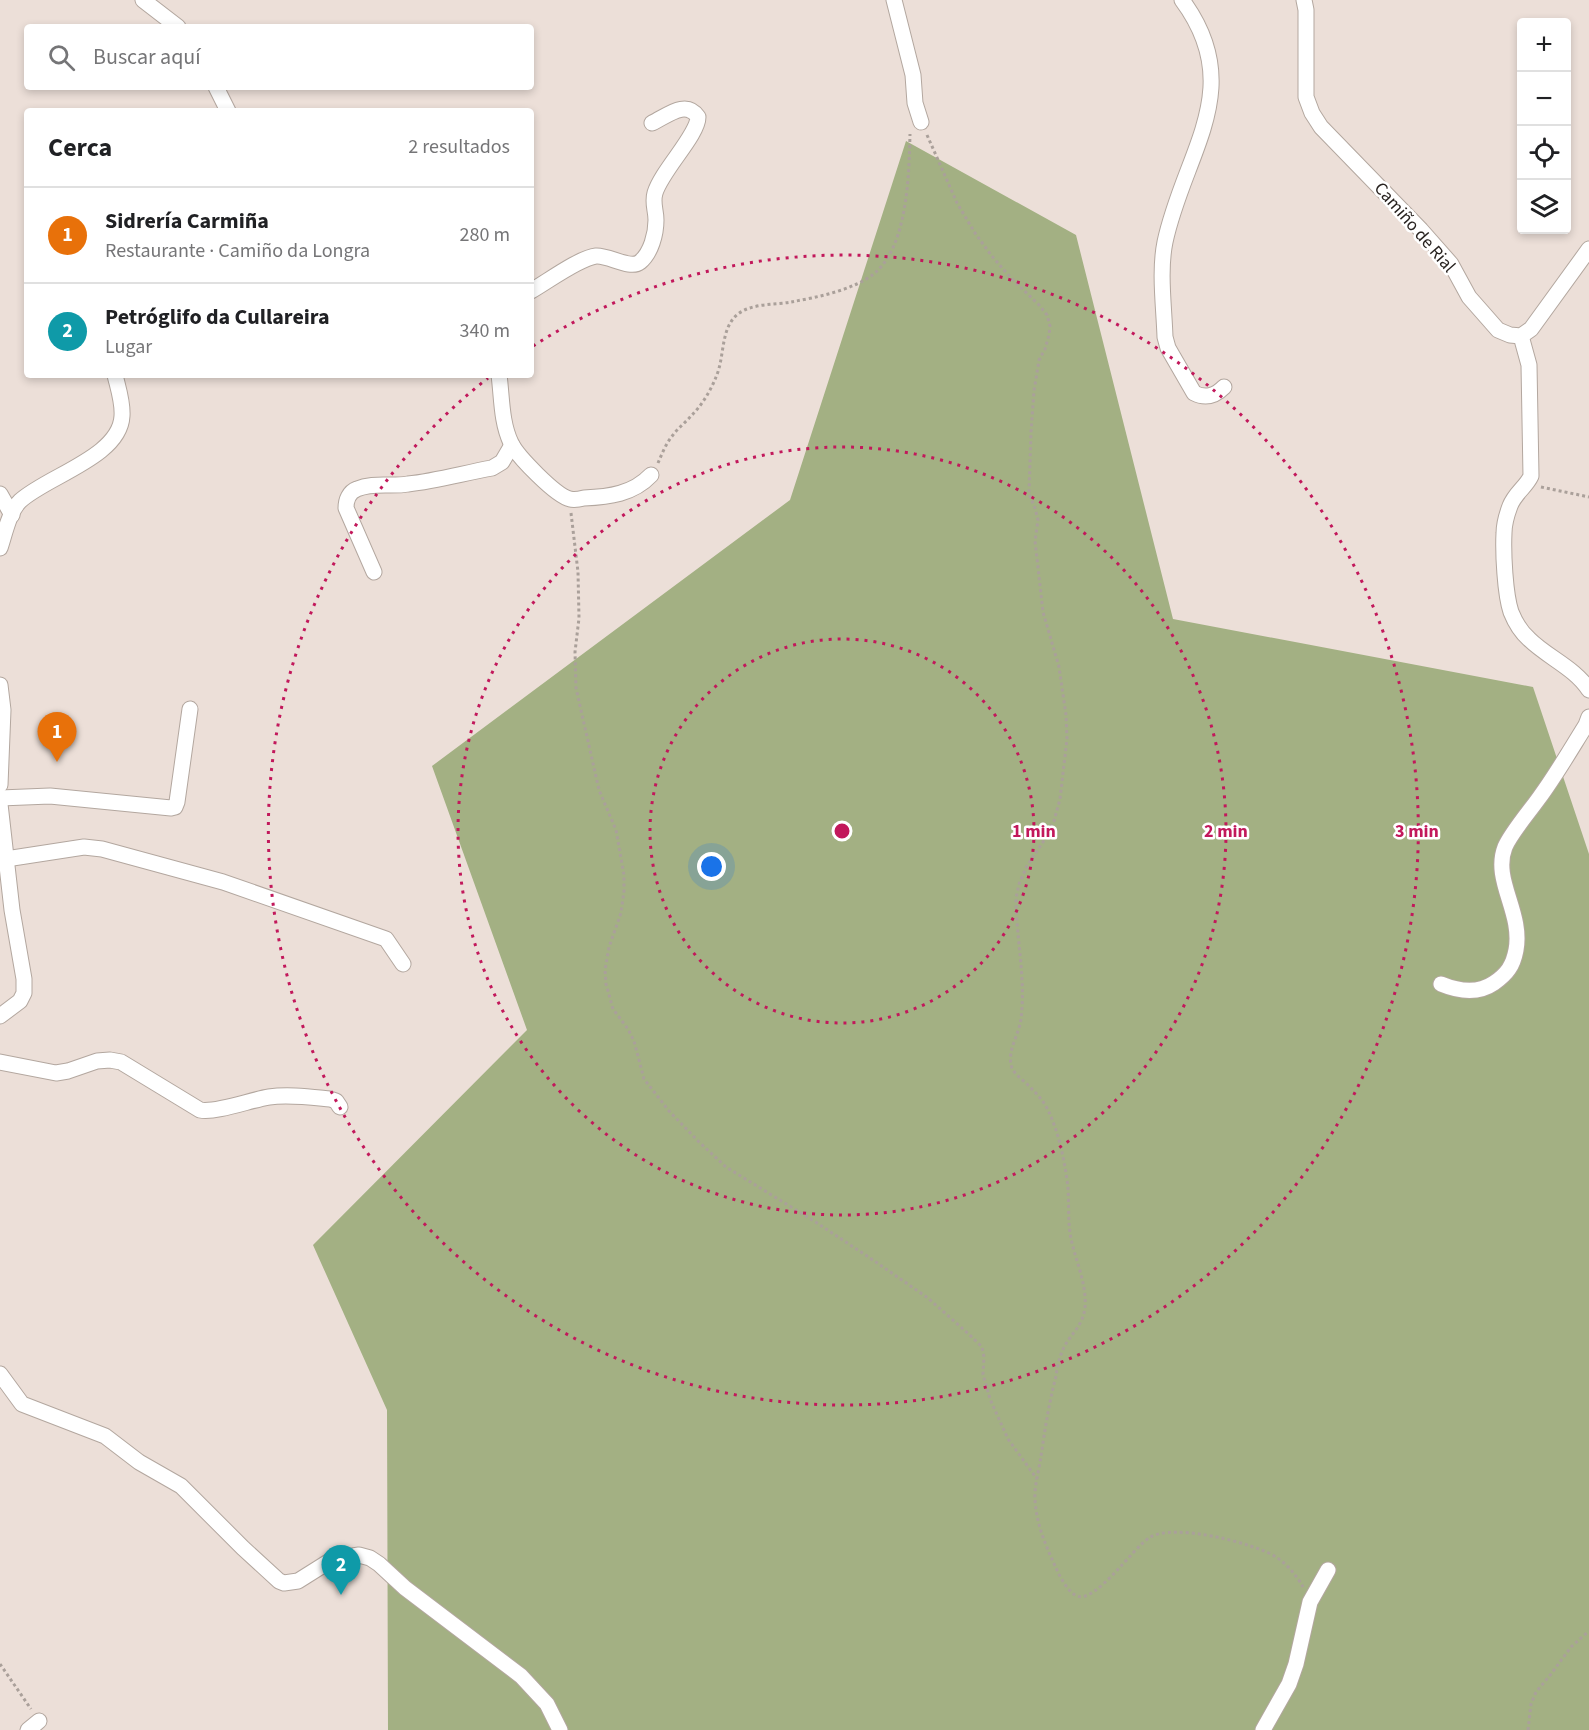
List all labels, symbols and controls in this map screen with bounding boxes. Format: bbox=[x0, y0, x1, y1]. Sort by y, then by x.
map controls bbox=[1517, 18, 1571, 234]
button: + bbox=[1517, 18, 1571, 72]
search box bbox=[24, 24, 534, 90]
icon: search bbox=[45, 41, 78, 74]
text: Buscar aquí bbox=[93, 41, 201, 73]
button: − bbox=[1517, 72, 1571, 126]
button: locate bbox=[1517, 126, 1571, 180]
text: Cerca bbox=[48, 129, 112, 166]
text: 2 resultados bbox=[408, 133, 510, 161]
street label: Camiño de Rial bbox=[1368, 177, 1461, 278]
button: layers bbox=[1517, 180, 1571, 234]
text: Sidrería Carmiña bbox=[105, 205, 269, 237]
text: 1 bbox=[62, 221, 73, 249]
text: 280 m bbox=[460, 221, 510, 249]
text: Restaurante · Camiño da Longra bbox=[105, 237, 370, 265]
text: Petróglifo da Cullareira bbox=[105, 301, 330, 333]
text: 2 bbox=[62, 317, 73, 345]
text: 340 m bbox=[460, 317, 510, 345]
text: Lugar bbox=[105, 333, 152, 361]
pin: 1 bbox=[38, 712, 76, 762]
text: 1 min bbox=[1012, 819, 1056, 844]
text: 2 min bbox=[1204, 819, 1248, 844]
text: 3 min bbox=[1395, 819, 1439, 844]
centre of rings bbox=[832, 821, 852, 841]
your location bbox=[697, 852, 726, 881]
pin: 2 bbox=[322, 1546, 360, 1595]

